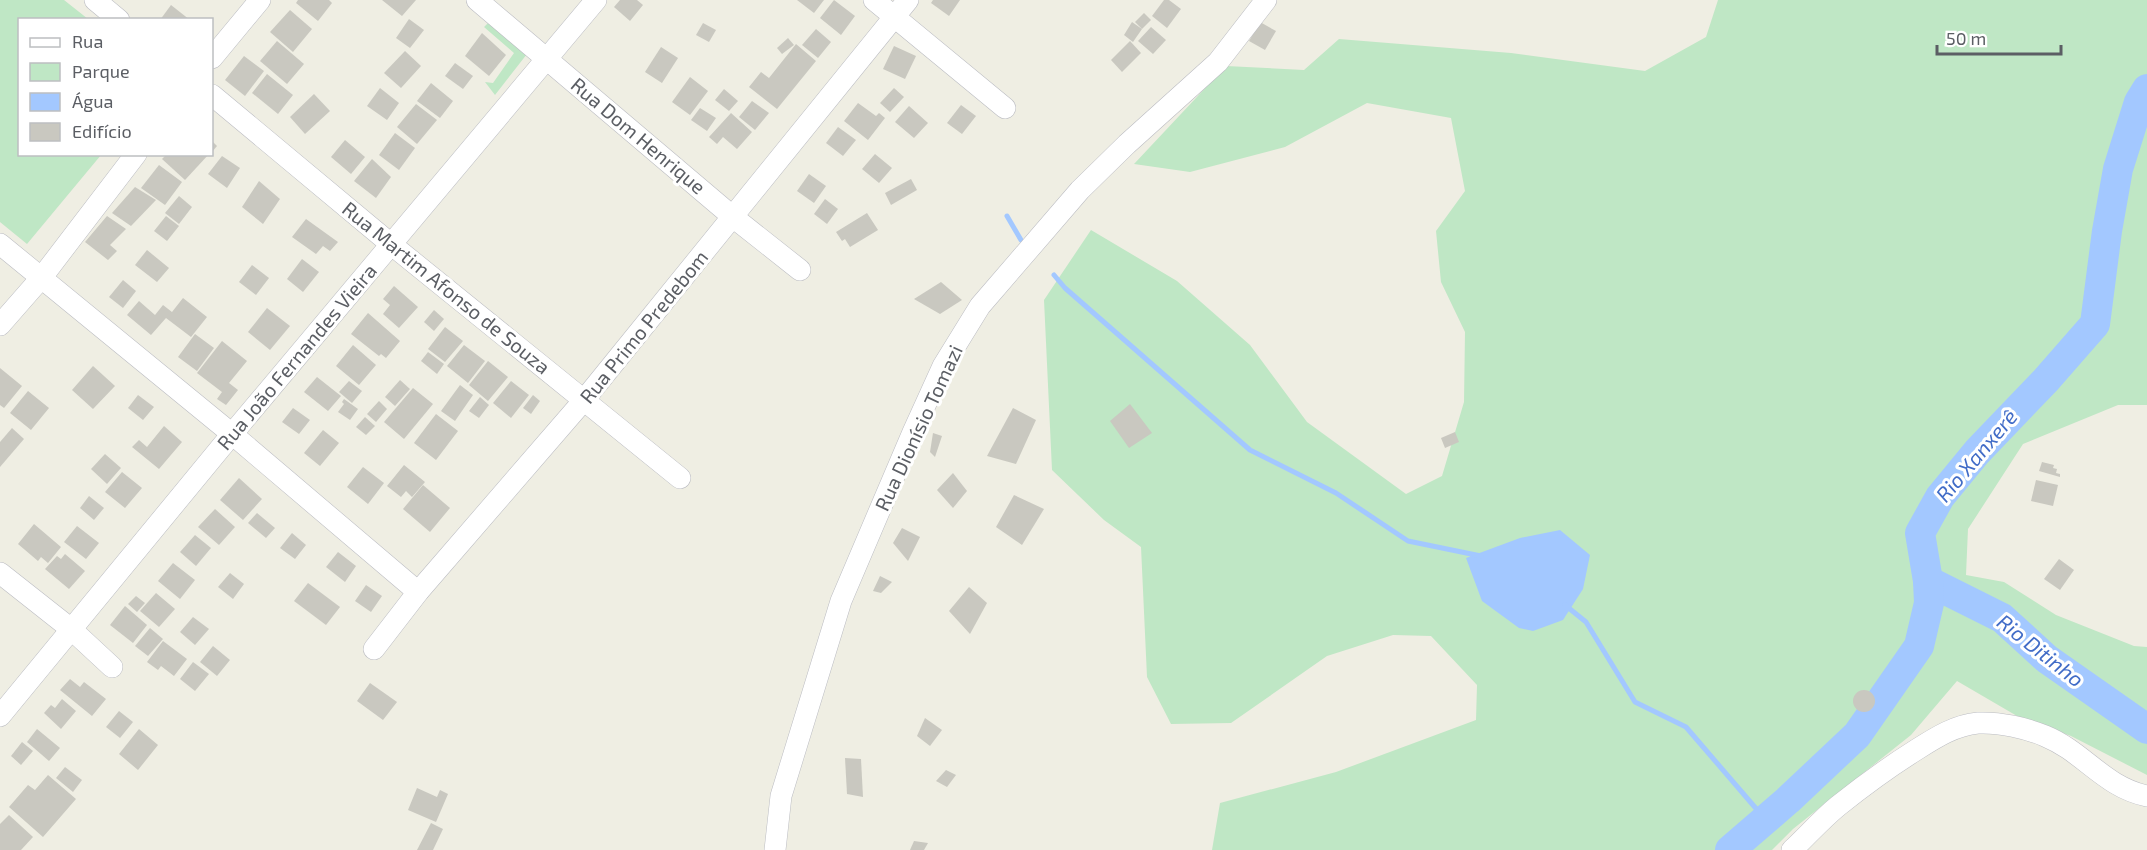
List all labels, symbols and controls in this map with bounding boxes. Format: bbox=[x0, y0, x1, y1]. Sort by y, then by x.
legend bbox=[18, 18, 213, 156]
scale bar bbox=[1937, 18, 2062, 56]
text: 50 m bbox=[1946, 27, 1986, 49]
text: Rua bbox=[72, 30, 103, 52]
text: Parque bbox=[72, 60, 130, 82]
street label: Rua Dom Henrique bbox=[567, 72, 711, 198]
text: Água bbox=[72, 90, 113, 112]
text: Edifício bbox=[72, 120, 132, 142]
street label: Rua Martim Afonso de Souza bbox=[338, 196, 555, 378]
street label: Rua Primo Predebom bbox=[574, 245, 712, 408]
street label: Rua João Fernandes Vieira bbox=[211, 258, 381, 454]
street label: Rua Dionísio Tomazi bbox=[869, 341, 967, 514]
water label: Rio Xanxerê bbox=[1930, 404, 2022, 506]
water label: Rio Ditinho bbox=[1993, 608, 2089, 691]

